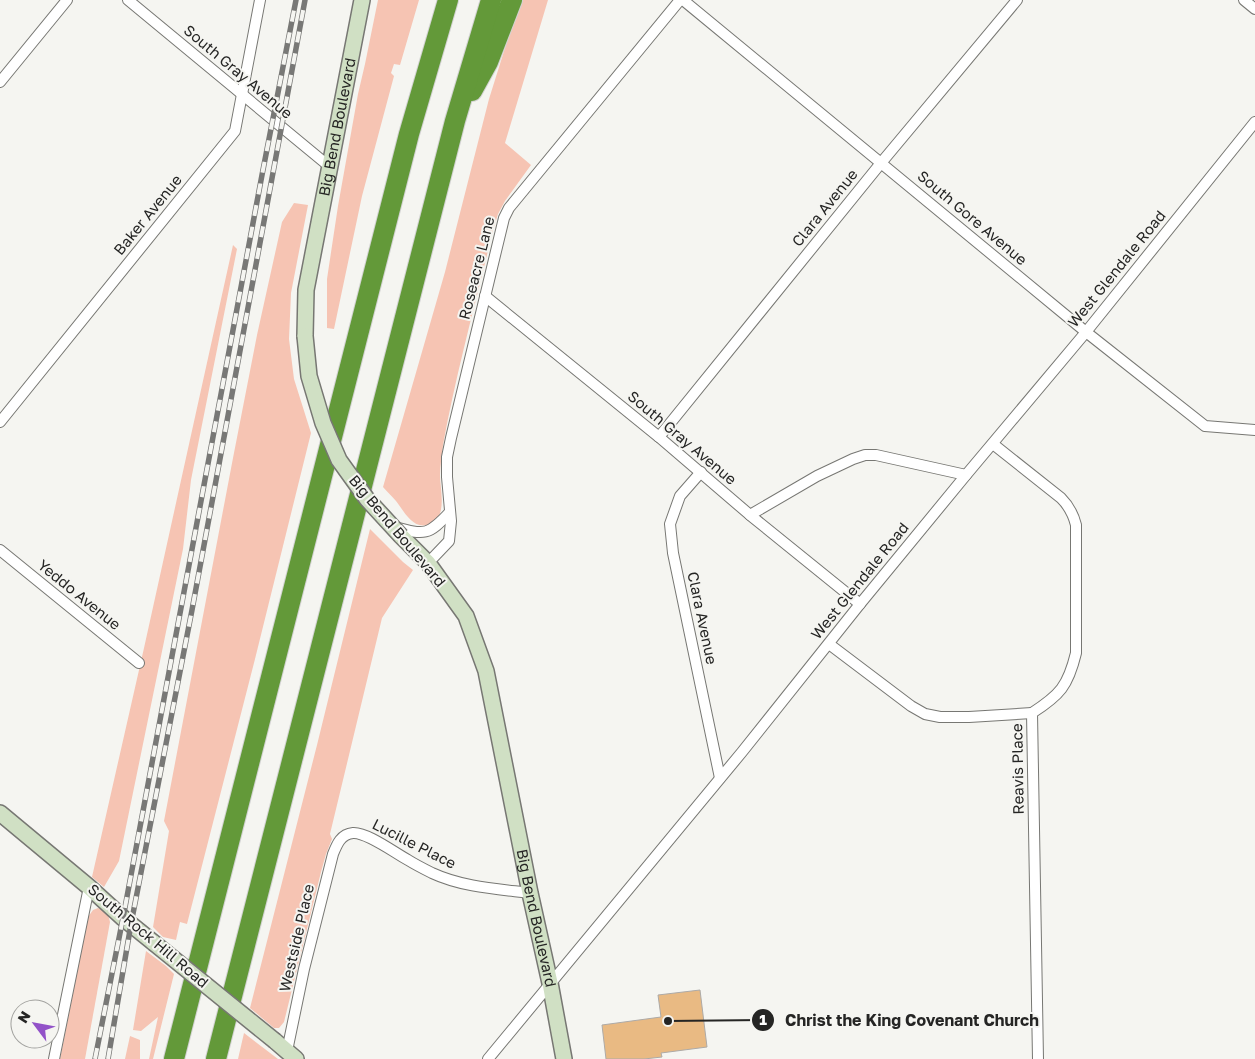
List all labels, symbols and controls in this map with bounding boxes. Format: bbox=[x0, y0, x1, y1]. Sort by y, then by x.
street label: South Gray Avenue bbox=[181, 21, 297, 122]
street label: Big Bend Boulevard bbox=[314, 56, 359, 198]
street label: Clara Avenue bbox=[788, 165, 861, 250]
street label: South Gore Avenue bbox=[914, 166, 1031, 268]
street label: Baker Avenue bbox=[109, 170, 185, 258]
street label: West Glendale Road bbox=[1064, 206, 1169, 330]
street label: Roseacre Lane bbox=[455, 214, 498, 321]
street label: South Gray Avenue bbox=[625, 387, 741, 488]
street label: Big Bend Boulevard bbox=[346, 471, 450, 590]
street label: West Glendale Road bbox=[807, 518, 912, 642]
street label: Yeddo Avenue bbox=[35, 555, 125, 633]
street label: Clara Avenue bbox=[684, 570, 722, 666]
street label: Reavis Place bbox=[1007, 723, 1027, 815]
street label: Lucille Place bbox=[370, 814, 460, 872]
street label: Big Bend Boulevard bbox=[513, 847, 561, 989]
street label: South Rock Hill Road bbox=[85, 880, 213, 991]
street label: Westside Place bbox=[275, 882, 317, 993]
north arrow bbox=[10, 999, 60, 1049]
callout: Christ the King Covenant Church bbox=[750, 1005, 1049, 1036]
text: N bbox=[14, 1008, 34, 1026]
text: 1 bbox=[759, 1010, 767, 1028]
text: Christ the King Covenant Church bbox=[785, 1010, 1039, 1030]

